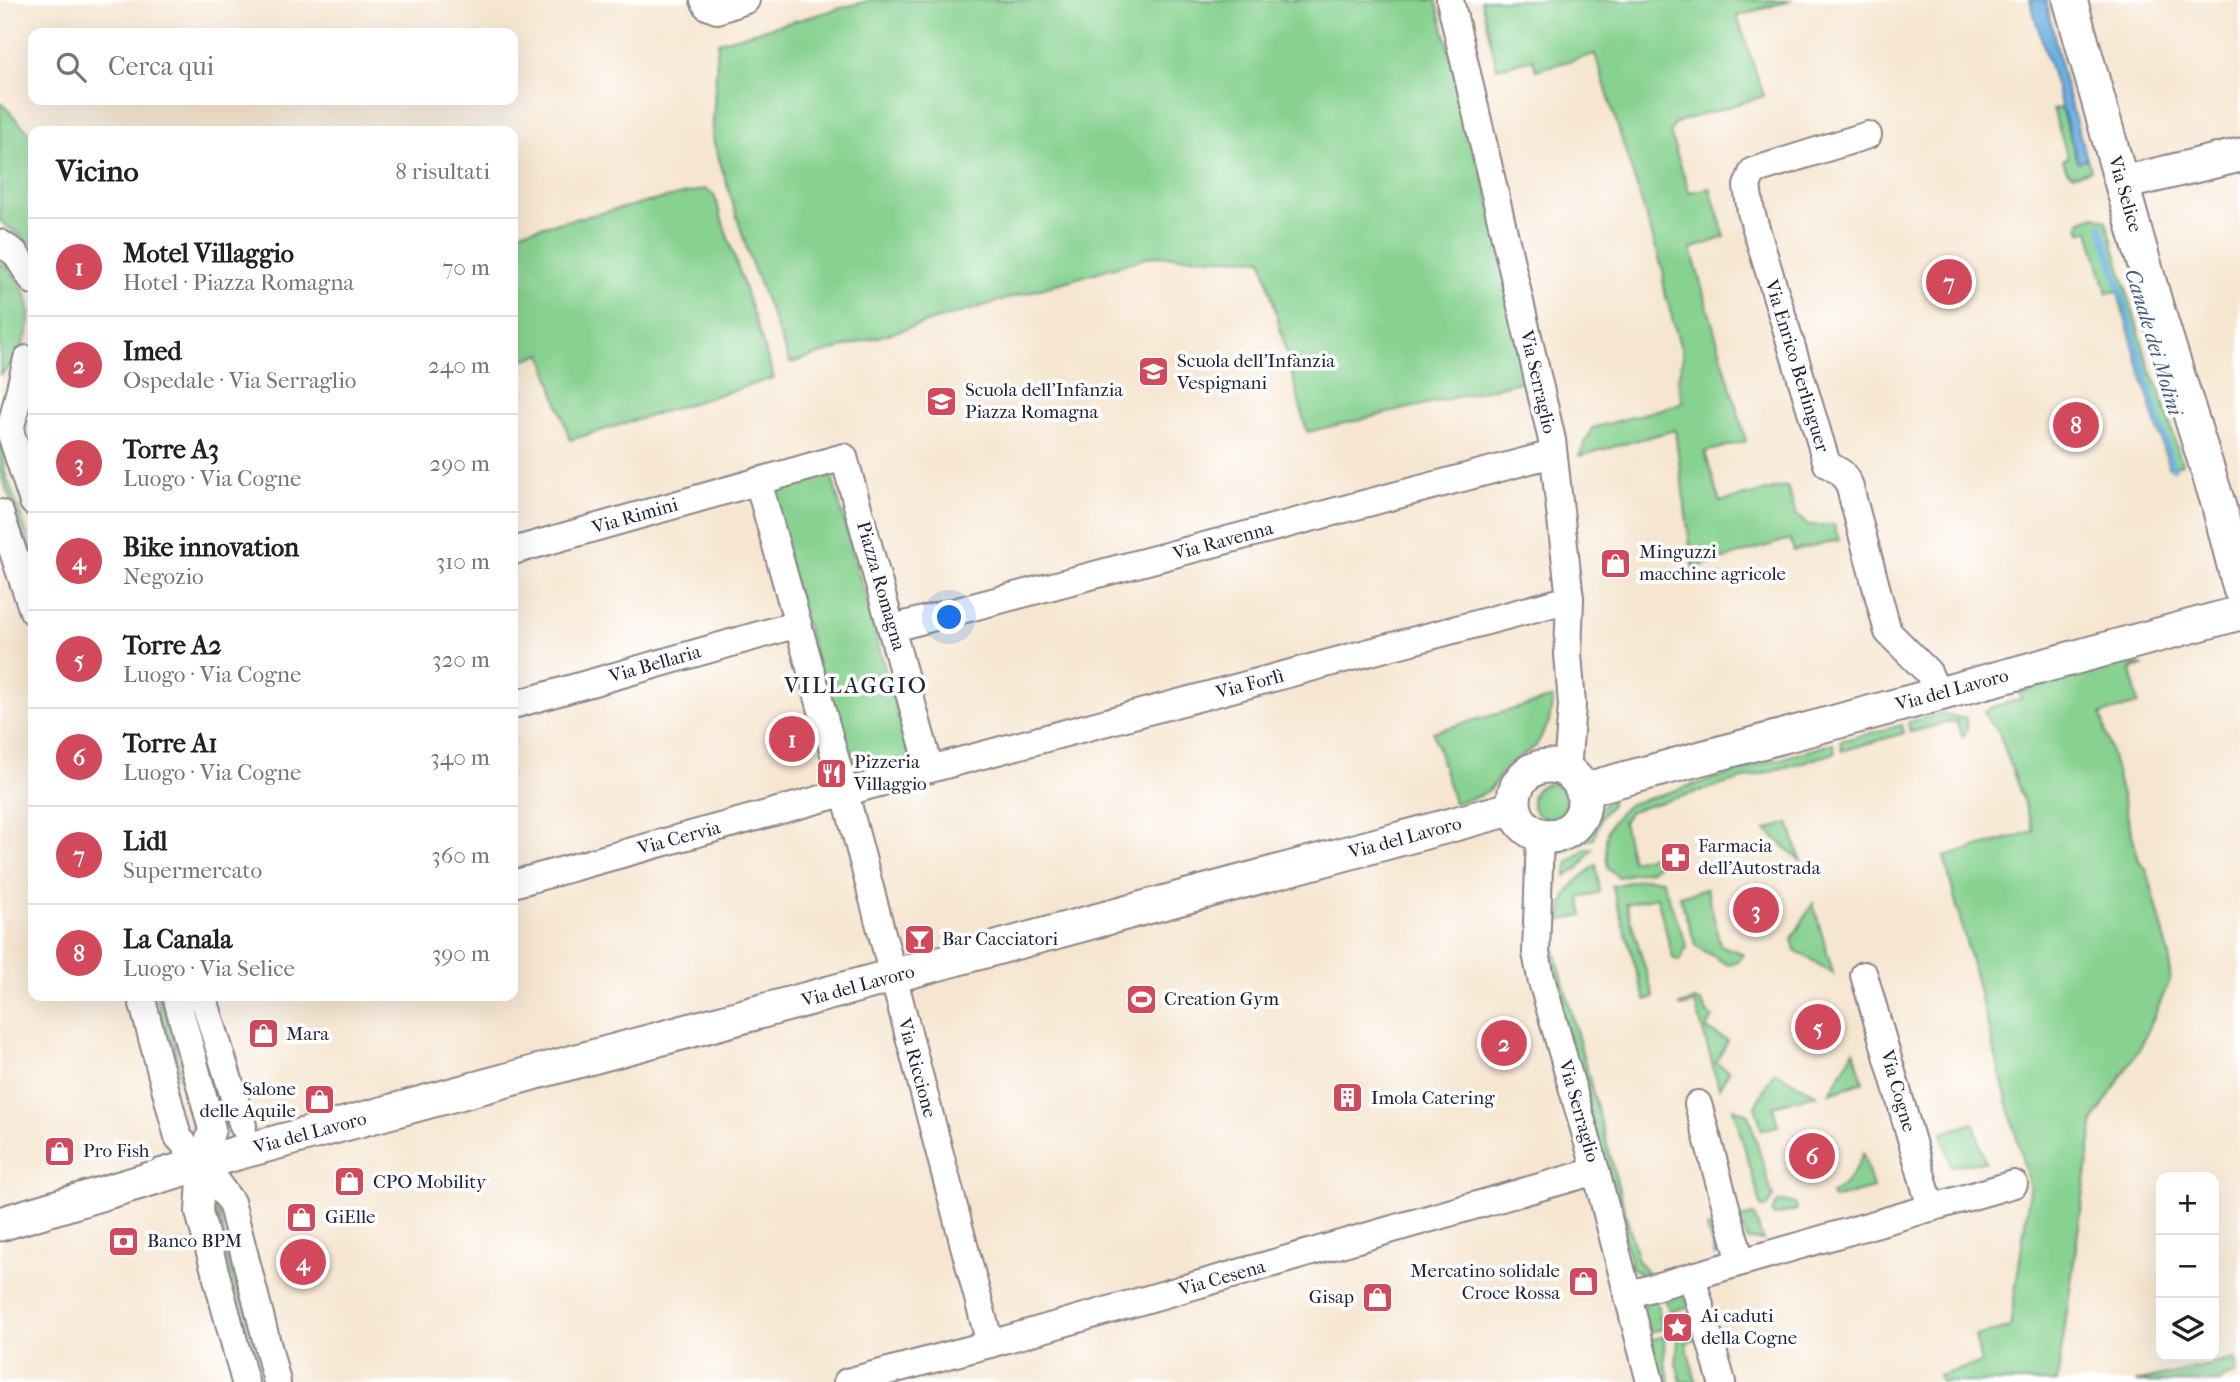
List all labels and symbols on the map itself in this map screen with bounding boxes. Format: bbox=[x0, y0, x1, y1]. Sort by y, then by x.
street label: Via Selice bbox=[2103, 152, 2146, 235]
pin: 7 bbox=[1926, 256, 1972, 308]
water label: Canale dei Molini bbox=[2120, 266, 2188, 420]
street label: Via Enrico Berlinguer bbox=[1760, 276, 1834, 456]
street label: Via Serraglio bbox=[1515, 327, 1561, 436]
place label: Scuola dell'Infanzia Vespignani bbox=[1176, 350, 1335, 394]
school or university icon: Scuola dell'Infanzia Vespignani bbox=[1137, 355, 1171, 389]
place label: Scuola dell'Infanzia Piazza Romagna bbox=[965, 379, 1123, 423]
school or university icon: Scuola dell'Infanzia Piazza Romagna bbox=[925, 384, 959, 418]
pin: 8 bbox=[2053, 399, 2099, 451]
street label: Via Rimini bbox=[589, 493, 681, 539]
street label: Via Ravenna bbox=[1170, 517, 1276, 565]
street label: Piazza Romagna bbox=[852, 519, 910, 653]
place label: Minguzzi macchine agricole bbox=[1639, 541, 1786, 585]
shop icon: Minguzzi macchine agricole bbox=[1599, 546, 1633, 580]
your location bbox=[932, 600, 966, 634]
street label: Via Bellaria bbox=[606, 640, 704, 688]
street label: Via Forlì bbox=[1213, 664, 1287, 704]
street label: Via del Lavoro bbox=[1892, 664, 2011, 716]
district label: VILLAGGIO bbox=[783, 672, 928, 699]
pin: 1 bbox=[769, 713, 815, 765]
place label: Pizzeria Villaggio bbox=[853, 751, 927, 795]
restaurant icon: Pizzeria Villaggio bbox=[814, 756, 848, 790]
street label: Via del Lavoro bbox=[1345, 812, 1464, 864]
street label: Via Cervia bbox=[634, 816, 723, 860]
place label: Farmacia dell'Autostrada bbox=[1698, 835, 1821, 879]
pharmacy icon: Farmacia dell'Autostrada bbox=[1658, 840, 1692, 874]
pin: 3 bbox=[1733, 884, 1779, 936]
bar icon: Bar Cacciatori bbox=[902, 922, 936, 956]
place label: Bar Cacciatori bbox=[942, 928, 1058, 950]
street label: Via del Lavoro bbox=[798, 960, 917, 1012]
sports icon: Creation Gym bbox=[1124, 982, 1158, 1016]
place label: Creation Gym bbox=[1164, 988, 1279, 1010]
pin: 5 bbox=[1795, 1001, 1841, 1053]
street label: Via Riccione bbox=[893, 1015, 941, 1120]
shop icon: Mara bbox=[246, 1017, 280, 1051]
pin: 2 bbox=[1481, 1017, 1527, 1069]
place label: Mara bbox=[286, 1023, 329, 1045]
street label: Via Cogne bbox=[1876, 1047, 1920, 1134]
street label: Via Serraglio bbox=[1554, 1056, 1604, 1165]
place label: Salone delle Aquile bbox=[200, 1078, 296, 1122]
building icon: Imola Catering bbox=[1331, 1081, 1365, 1115]
shop icon: Salone delle Aquile bbox=[302, 1083, 336, 1117]
place label: Imola Catering bbox=[1371, 1087, 1495, 1109]
street label: Via del Lavoro bbox=[250, 1107, 369, 1159]
pin: 6 bbox=[1789, 1130, 1835, 1182]
shop icon: Pro Fish bbox=[43, 1134, 77, 1168]
place label: Pro Fish bbox=[83, 1140, 150, 1162]
shop icon: CPO Mobility bbox=[333, 1165, 367, 1199]
place label: CPO Mobility bbox=[373, 1171, 487, 1193]
shop icon: GiElle bbox=[285, 1200, 319, 1234]
place label: GiElle bbox=[325, 1206, 375, 1228]
bank icon: Banco BPM bbox=[107, 1224, 141, 1258]
place label: Banco BPM bbox=[147, 1230, 242, 1252]
pin: 4 bbox=[280, 1236, 326, 1288]
street label: Via Cesena bbox=[1175, 1255, 1268, 1301]
place label: Mercatino solidale Croce Rossa bbox=[1410, 1260, 1560, 1304]
shop icon: Mercatino solidale Croce Rossa bbox=[1566, 1265, 1600, 1299]
shop icon: Gisap bbox=[1360, 1280, 1394, 1314]
place label: Gisap bbox=[1309, 1286, 1354, 1308]
place label: Ai caduti della Cogne bbox=[1700, 1305, 1797, 1349]
place icon: Ai caduti della Cogne bbox=[1661, 1310, 1695, 1344]

